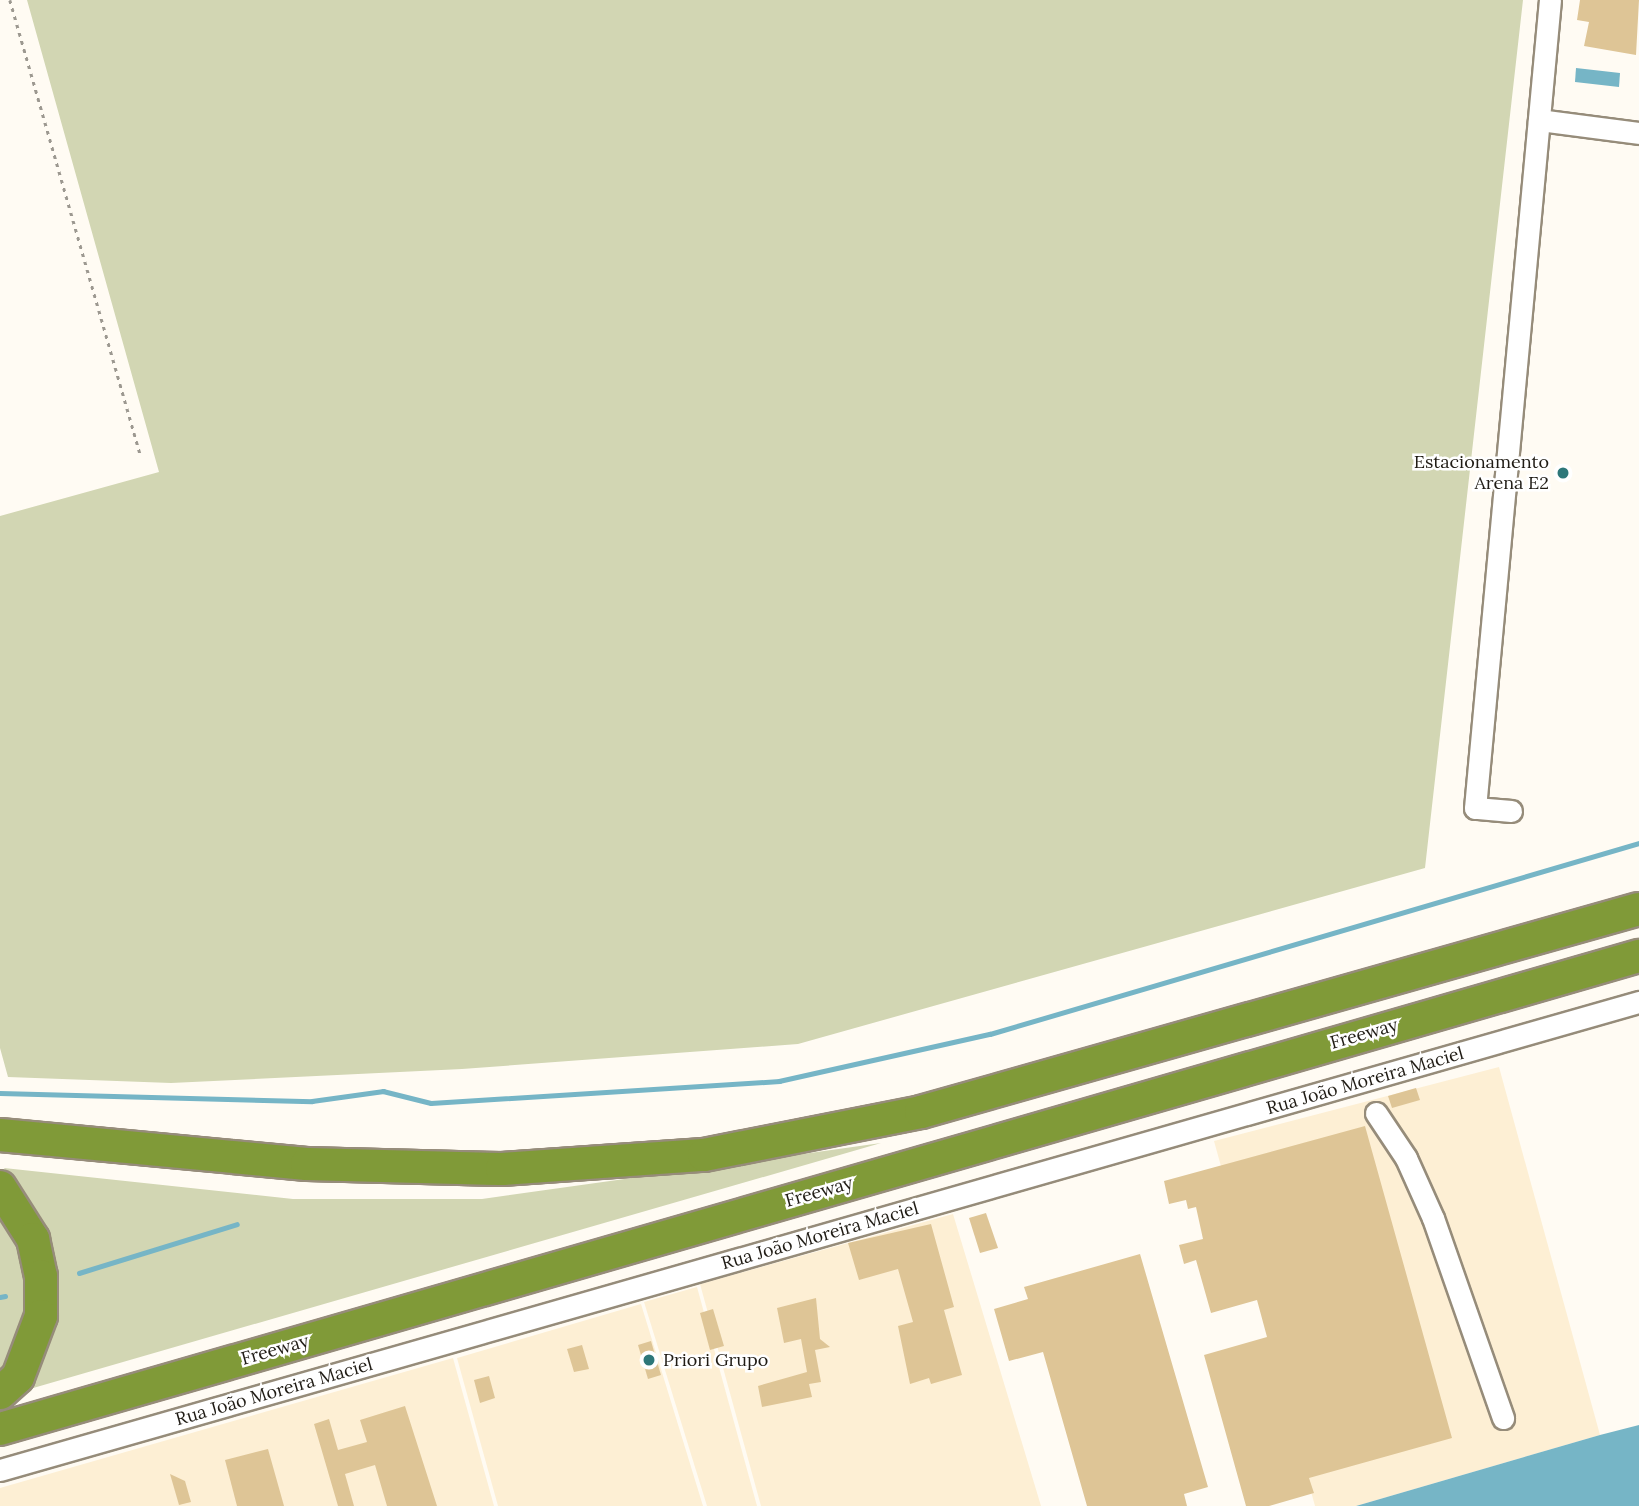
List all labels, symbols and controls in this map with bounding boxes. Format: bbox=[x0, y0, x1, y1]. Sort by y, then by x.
place label: Estacionamento Arena E2 bbox=[1414, 452, 1549, 494]
marker: Estacionamento Arena E2 bbox=[1555, 465, 1571, 481]
street label: Freeway bbox=[1328, 1014, 1400, 1054]
street label: Rua João Moreira Maciel bbox=[1264, 1043, 1466, 1119]
street label: Freeway bbox=[783, 1172, 855, 1212]
street label: Rua João Moreira Maciel bbox=[719, 1198, 921, 1274]
street label: Freeway bbox=[239, 1330, 311, 1370]
place label: Priori Grupo bbox=[663, 1349, 768, 1371]
marker: Priori Grupo bbox=[641, 1352, 657, 1368]
street label: Rua João Moreira Maciel bbox=[173, 1354, 375, 1430]

